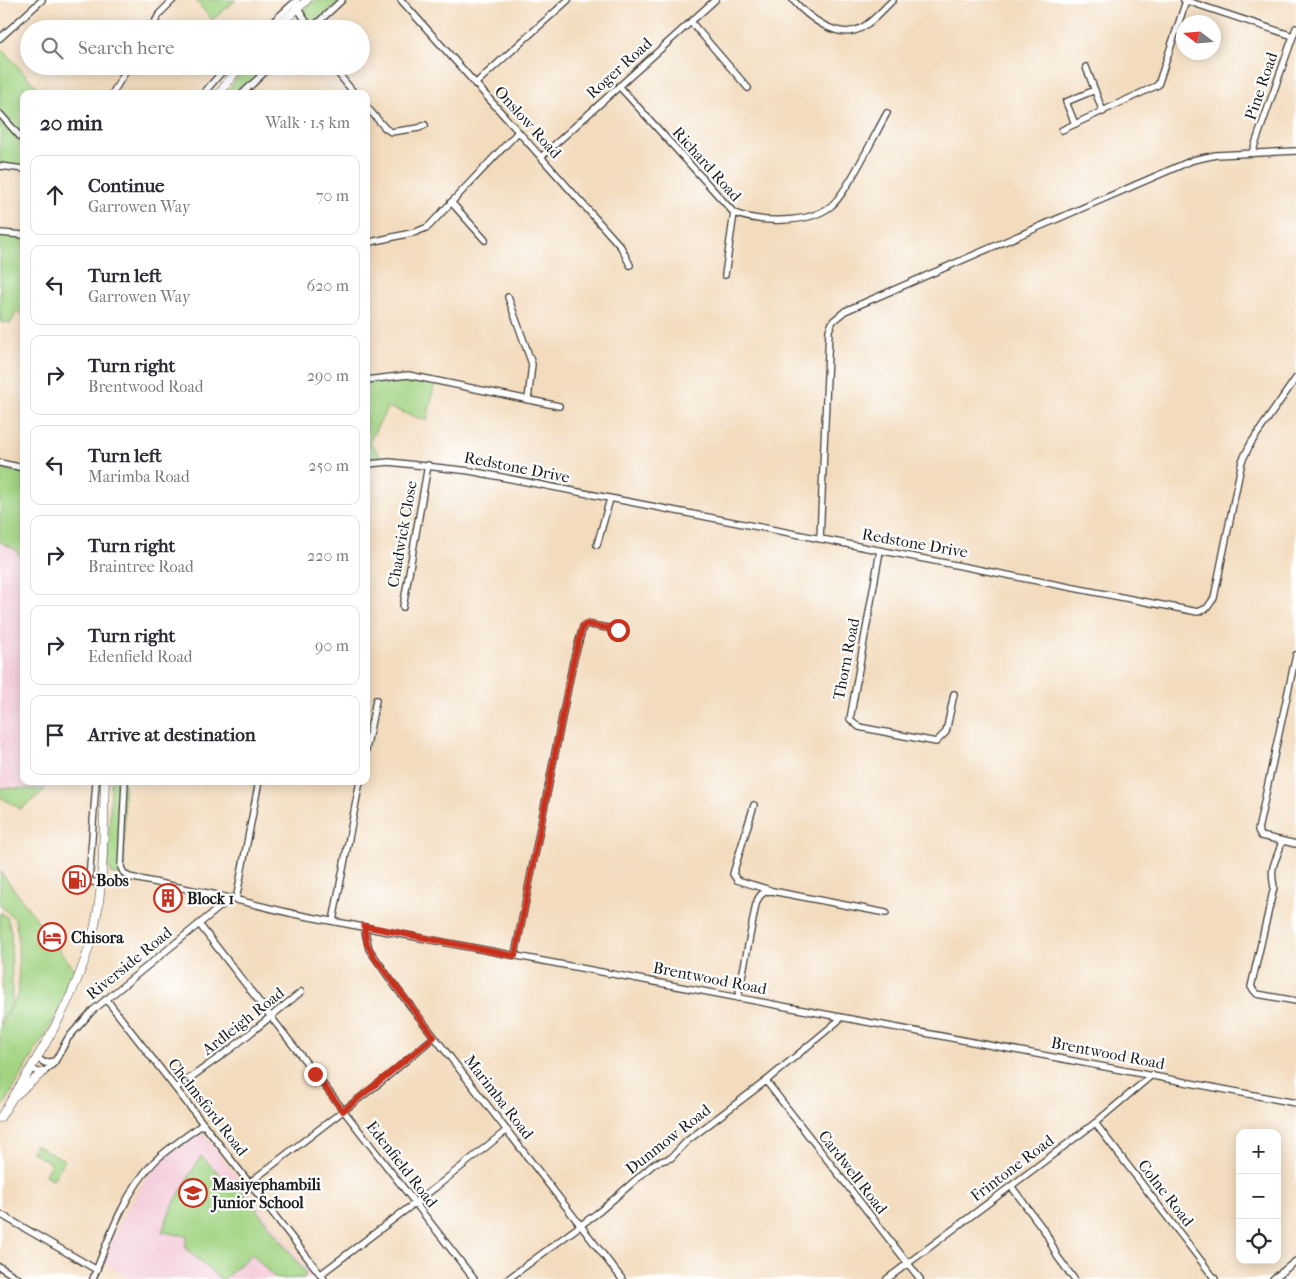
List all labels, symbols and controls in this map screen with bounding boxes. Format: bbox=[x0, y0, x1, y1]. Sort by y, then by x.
north arrow bbox=[1176, 15, 1221, 60]
search box bbox=[20, 20, 370, 75]
street label: Roger Road bbox=[582, 33, 656, 102]
icon: search bbox=[38, 34, 66, 62]
text: Search here bbox=[78, 37, 174, 59]
street label: Pine Road bbox=[1241, 49, 1282, 122]
street label: Onslow Road bbox=[491, 82, 566, 162]
text: 20 min bbox=[40, 111, 103, 135]
text: Walk · 1.5 km bbox=[265, 113, 350, 132]
street label: Richard Road bbox=[669, 123, 746, 205]
text: Continue bbox=[88, 175, 164, 197]
icon: ahead bbox=[41, 181, 69, 209]
text: 70 m bbox=[316, 186, 349, 205]
text: Garrowen Way bbox=[88, 197, 191, 216]
text: Turn left bbox=[88, 265, 162, 287]
icon: left bbox=[41, 271, 69, 299]
text: 620 m bbox=[307, 276, 349, 295]
text: Garrowen Way bbox=[88, 287, 191, 306]
text: Turn right bbox=[88, 355, 175, 377]
icon: right bbox=[41, 361, 69, 389]
text: 290 m bbox=[307, 366, 349, 385]
text: Brentwood Road bbox=[88, 377, 204, 396]
text: Turn left bbox=[88, 445, 162, 467]
street label: Redstone Drive bbox=[463, 447, 572, 487]
icon: left bbox=[41, 451, 69, 479]
text: 250 m bbox=[308, 456, 349, 475]
text: Marimba Road bbox=[88, 467, 190, 486]
street label: Chadwick Close bbox=[383, 479, 421, 589]
street label: Redstone Drive bbox=[861, 524, 970, 562]
text: Turn right bbox=[88, 535, 175, 557]
icon: right bbox=[41, 541, 69, 569]
text: 220 m bbox=[307, 546, 349, 565]
text: Braintree Road bbox=[88, 557, 194, 576]
street label: Thorn Road bbox=[829, 616, 863, 702]
route start bbox=[607, 619, 630, 642]
text: Turn right bbox=[88, 625, 175, 647]
icon: right bbox=[41, 631, 69, 659]
text: 90 m bbox=[315, 636, 349, 655]
text: Edenfield Road bbox=[88, 647, 193, 666]
icon: arrive bbox=[41, 721, 69, 749]
text: Arrive at destination bbox=[88, 724, 256, 746]
fuel station icon: Bobs bbox=[62, 865, 92, 895]
place label: Bobs bbox=[96, 871, 129, 890]
building icon: Block 1 bbox=[153, 883, 183, 913]
place label: Block 1 bbox=[187, 889, 235, 908]
hotel icon: Chisora bbox=[37, 922, 67, 952]
street label: Riverside Road bbox=[82, 923, 176, 1003]
place label: Chisora bbox=[71, 928, 124, 947]
street label: Brentwood Road bbox=[651, 958, 769, 998]
street label: Ardleigh Road bbox=[197, 983, 288, 1060]
street label: Brentwood Road bbox=[1049, 1033, 1167, 1073]
street label: Marimba Road bbox=[460, 1051, 538, 1143]
street label: Chelmsford Road bbox=[164, 1054, 252, 1160]
route end bbox=[304, 1063, 327, 1086]
street label: Dunmow Road bbox=[622, 1100, 714, 1178]
street label: Edenfield Road bbox=[362, 1117, 442, 1211]
street label: Cardwell Road bbox=[815, 1126, 892, 1218]
map controls bbox=[1236, 1129, 1281, 1264]
button: + bbox=[1236, 1129, 1281, 1174]
street label: Frintone Road bbox=[967, 1130, 1058, 1205]
street label: Colne Road bbox=[1134, 1156, 1198, 1230]
button: − bbox=[1236, 1174, 1281, 1219]
place label: Masiyephambili Junior School bbox=[210, 1175, 321, 1213]
school or university icon: Masiyephambili Junior School bbox=[178, 1178, 208, 1208]
button: locate bbox=[1236, 1219, 1281, 1264]

